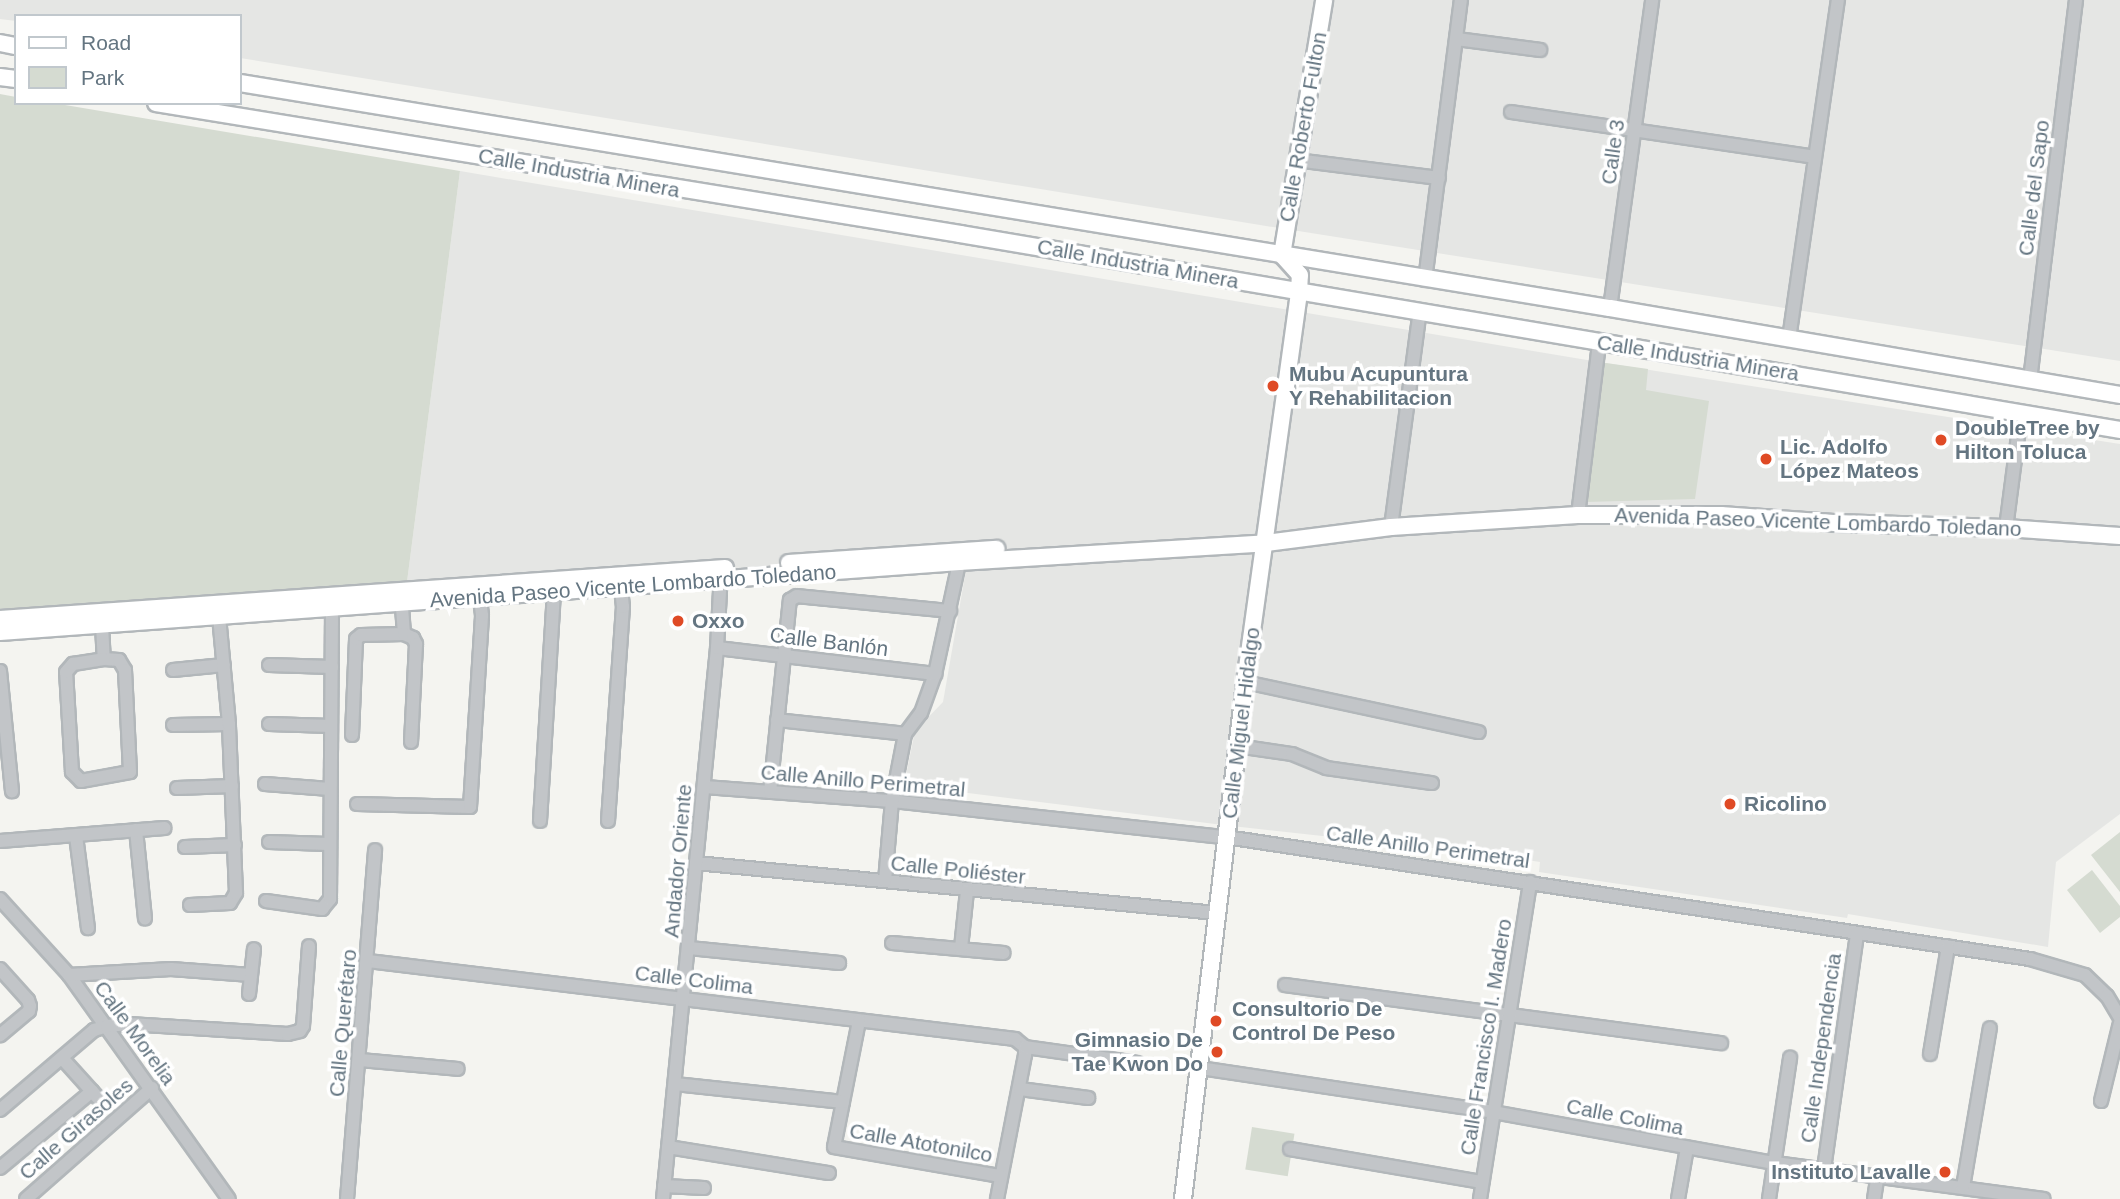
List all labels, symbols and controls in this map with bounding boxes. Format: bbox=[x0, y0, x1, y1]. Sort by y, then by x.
legend bbox=[14, 14, 242, 105]
street label: Calle Roberto Fulton bbox=[1274, 30, 1332, 224]
text: Road bbox=[81, 31, 131, 54]
text: Park bbox=[81, 66, 124, 89]
street label: Calle 3 bbox=[1596, 118, 1630, 186]
street label: Calle del Sapo bbox=[2013, 119, 2055, 257]
street label: Calle Industria Minera bbox=[476, 143, 682, 203]
street label: Calle Industria Minera bbox=[1035, 234, 1241, 294]
street label: Calle Industria Minera bbox=[1595, 330, 1801, 386]
place label: Mubu Acupuntura Y Rehabilitacion bbox=[1289, 361, 1469, 411]
marker: Mubu Acupuntura Y Rehabilitacion bbox=[1263, 376, 1283, 396]
place label: DoubleTree by Hilton Toluca bbox=[1955, 415, 2100, 465]
marker: DoubleTree by Hilton Toluca bbox=[1933, 432, 1949, 448]
place label: Lic. Adolfo López Mateos bbox=[1780, 434, 1919, 484]
marker: Lic. Adolfo López Mateos bbox=[1758, 451, 1774, 467]
street label: Avenida Paseo Vicente Lombardo Toledano bbox=[1614, 502, 2022, 542]
street label: Avenida Paseo Vicente Lombardo Toledano bbox=[429, 559, 837, 613]
place label: Oxxo bbox=[692, 608, 745, 634]
marker: Oxxo bbox=[670, 613, 686, 629]
street label: Calle Banlón bbox=[768, 622, 890, 662]
street label: Calle Miguel Hidalgo bbox=[1217, 626, 1265, 820]
street label: Calle Anillo Perimetral bbox=[759, 759, 967, 803]
street label: Andador Oriente bbox=[659, 783, 697, 939]
place label: Ricolino bbox=[1744, 791, 1827, 817]
marker: Ricolino bbox=[1722, 796, 1738, 812]
street label: Calle Anillo Perimetral bbox=[1324, 820, 1532, 874]
street label: Calle Poliéster bbox=[889, 850, 1027, 890]
street label: Calle Francisco I. Madero bbox=[1455, 917, 1517, 1157]
street label: Calle Querétaro bbox=[324, 948, 362, 1098]
street label: Calle Independencia bbox=[1795, 951, 1847, 1145]
street label: Calle Colima bbox=[633, 960, 755, 1000]
street label: Calle Morelia bbox=[89, 976, 181, 1090]
place label: Consultorio De Control De Peso bbox=[1232, 996, 1395, 1046]
marker: Consultorio De Control De Peso bbox=[1206, 1011, 1226, 1031]
place label: Gimnasio De Tae Kwon Do bbox=[1072, 1027, 1203, 1077]
marker: Gimnasio De Tae Kwon Do bbox=[1209, 1044, 1225, 1060]
street label: Calle Girasoles bbox=[14, 1073, 138, 1185]
street label: Calle Colima bbox=[1564, 1093, 1686, 1141]
street label: Calle Atotonilco bbox=[847, 1118, 995, 1168]
place label: Instituto Lavalle bbox=[1771, 1159, 1931, 1185]
marker: Instituto Lavalle bbox=[1937, 1164, 1953, 1180]

